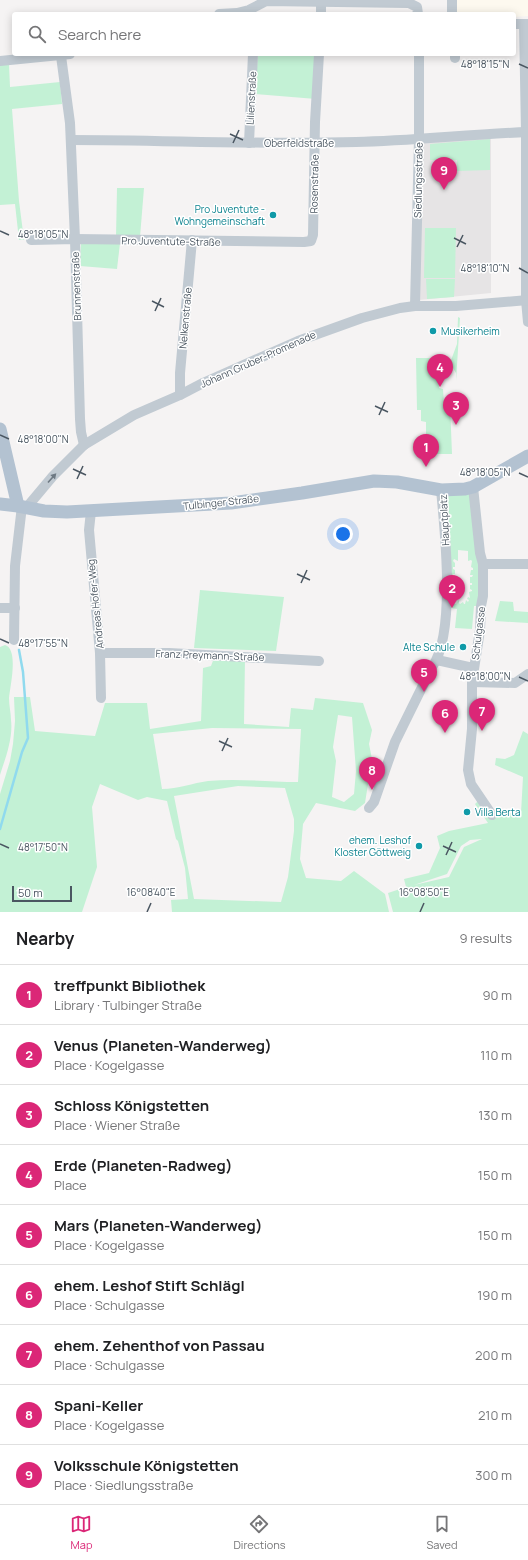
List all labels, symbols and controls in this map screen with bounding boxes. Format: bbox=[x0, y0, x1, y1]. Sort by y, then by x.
search box bbox=[12, 12, 516, 56]
icon: search bbox=[26, 23, 48, 45]
text: Search here bbox=[58, 24, 141, 45]
text: 48°18'15"N bbox=[461, 57, 509, 71]
street label: Lilienstraße bbox=[243, 71, 259, 125]
street label: Oberfeldstraße bbox=[264, 136, 334, 150]
street label: Siedlungsstraße bbox=[410, 142, 426, 218]
street label: Rosenstraße bbox=[306, 154, 322, 214]
pin: 9 bbox=[431, 157, 457, 190]
place label: Pro Juventute - Wohngemeinschaft bbox=[174, 202, 265, 228]
marker: Pro Juventute - Wohngemeinschaft bbox=[268, 210, 278, 220]
text: 48°18'05"N bbox=[18, 227, 68, 241]
street label: Pro Juventute-Straße bbox=[121, 233, 221, 249]
street label: Brunnenstraße bbox=[68, 251, 84, 321]
text: 48°18'10"N bbox=[461, 261, 510, 275]
street label: Nelkenstraße bbox=[175, 287, 195, 349]
place label: Musikerheim bbox=[441, 324, 500, 338]
marker: Musikerheim bbox=[428, 326, 438, 336]
street label: Johann Gruber-Promenade bbox=[198, 327, 318, 391]
pin: 4 bbox=[427, 354, 453, 387]
pin: 3 bbox=[443, 392, 469, 425]
text: 48°18'00"N bbox=[17, 432, 69, 446]
pin: 1 bbox=[413, 434, 439, 467]
text: 48°18'05"N bbox=[460, 465, 510, 479]
one-way arrow bbox=[47, 473, 56, 482]
street label: Tulbinger Straße bbox=[182, 491, 260, 513]
street label: Hauptplatz bbox=[436, 494, 452, 546]
your location bbox=[333, 524, 353, 544]
street label: Andreas Hofer-Weg bbox=[83, 558, 107, 650]
pin: 2 bbox=[439, 575, 465, 608]
street label: Schulgasse bbox=[468, 605, 488, 661]
text: 48°17'55"N bbox=[18, 636, 68, 650]
place label: Alte Schule bbox=[403, 640, 455, 654]
marker: Alte Schule bbox=[458, 642, 468, 652]
street label: Franz Preymann-Straße bbox=[155, 646, 265, 664]
pin: 5 bbox=[411, 659, 437, 692]
text: 48°18'00"N bbox=[459, 669, 511, 683]
pin: 7 bbox=[469, 698, 495, 731]
pin: 6 bbox=[432, 700, 458, 733]
pin: 8 bbox=[359, 757, 385, 790]
place label: Villa Berta bbox=[475, 805, 521, 819]
marker: Villa Berta bbox=[462, 807, 472, 817]
place label: ehem. Leshof Kloster Göttweig bbox=[334, 833, 411, 859]
text: 48°17'50"N bbox=[18, 840, 68, 854]
marker: ehem. Leshof Kloster Göttweig bbox=[414, 841, 424, 851]
scale bar bbox=[12, 884, 72, 903]
text: 50 m bbox=[18, 885, 43, 900]
text: 16°08'40"E bbox=[126, 885, 176, 899]
text: 16°08'50"E bbox=[399, 885, 449, 899]
text: Nearby bbox=[16, 927, 74, 950]
text: 9 results bbox=[460, 929, 512, 947]
text: treffpunkt Bibliothek bbox=[54, 975, 205, 996]
text: 1 bbox=[26, 986, 32, 1004]
text: 90 m bbox=[482, 986, 512, 1004]
text: Library · Tulbinger Straße bbox=[54, 996, 202, 1014]
text: Venus (Planeten-Wanderweg) bbox=[54, 1035, 272, 1056]
text: 2 bbox=[25, 1046, 33, 1064]
text: 110 m bbox=[480, 1046, 512, 1064]
text: Place · Kogelgasse bbox=[54, 1056, 164, 1074]
text: Schloss Königstetten bbox=[54, 1095, 209, 1116]
text: 3 bbox=[25, 1106, 33, 1124]
text: 130 m bbox=[478, 1106, 512, 1124]
text: Place · Wiener Straße bbox=[54, 1116, 180, 1134]
text: Erde (Planeten-Radweg) bbox=[54, 1155, 233, 1176]
text: 4 bbox=[25, 1166, 33, 1184]
text: 150 m bbox=[478, 1166, 512, 1184]
text: Place bbox=[54, 1176, 87, 1194]
text: Mars (Planeten-Wanderweg) bbox=[54, 1215, 263, 1236]
text: 5 bbox=[25, 1226, 33, 1244]
text: 150 m bbox=[478, 1226, 512, 1244]
text: Place · Kogelgasse bbox=[54, 1236, 164, 1254]
text: ehem. Leshof Stift Schlägl bbox=[54, 1275, 245, 1296]
text: 6 bbox=[25, 1286, 33, 1304]
text: 190 m bbox=[477, 1286, 512, 1304]
text: Place · Schulgasse bbox=[54, 1296, 165, 1314]
text: ehem. Zehenthof von Passau bbox=[54, 1335, 265, 1356]
text: 7 bbox=[26, 1346, 32, 1364]
text: 200 m bbox=[475, 1346, 512, 1364]
text: Place · Schulgasse bbox=[54, 1356, 165, 1374]
text: Spani-Keller bbox=[54, 1395, 143, 1416]
text: 8 bbox=[25, 1406, 33, 1424]
text: 210 m bbox=[478, 1406, 512, 1424]
text: Place · Kogelgasse bbox=[54, 1416, 164, 1434]
text: Volksschule Königstetten bbox=[54, 1455, 239, 1476]
text: 9 bbox=[25, 1466, 33, 1484]
text: 300 m bbox=[475, 1466, 512, 1484]
text: Place · Siedlungsstraße bbox=[54, 1476, 193, 1494]
tab: Map bbox=[70, 1513, 92, 1552]
tab: Directions bbox=[233, 1513, 286, 1552]
tab: Saved bbox=[427, 1513, 458, 1552]

